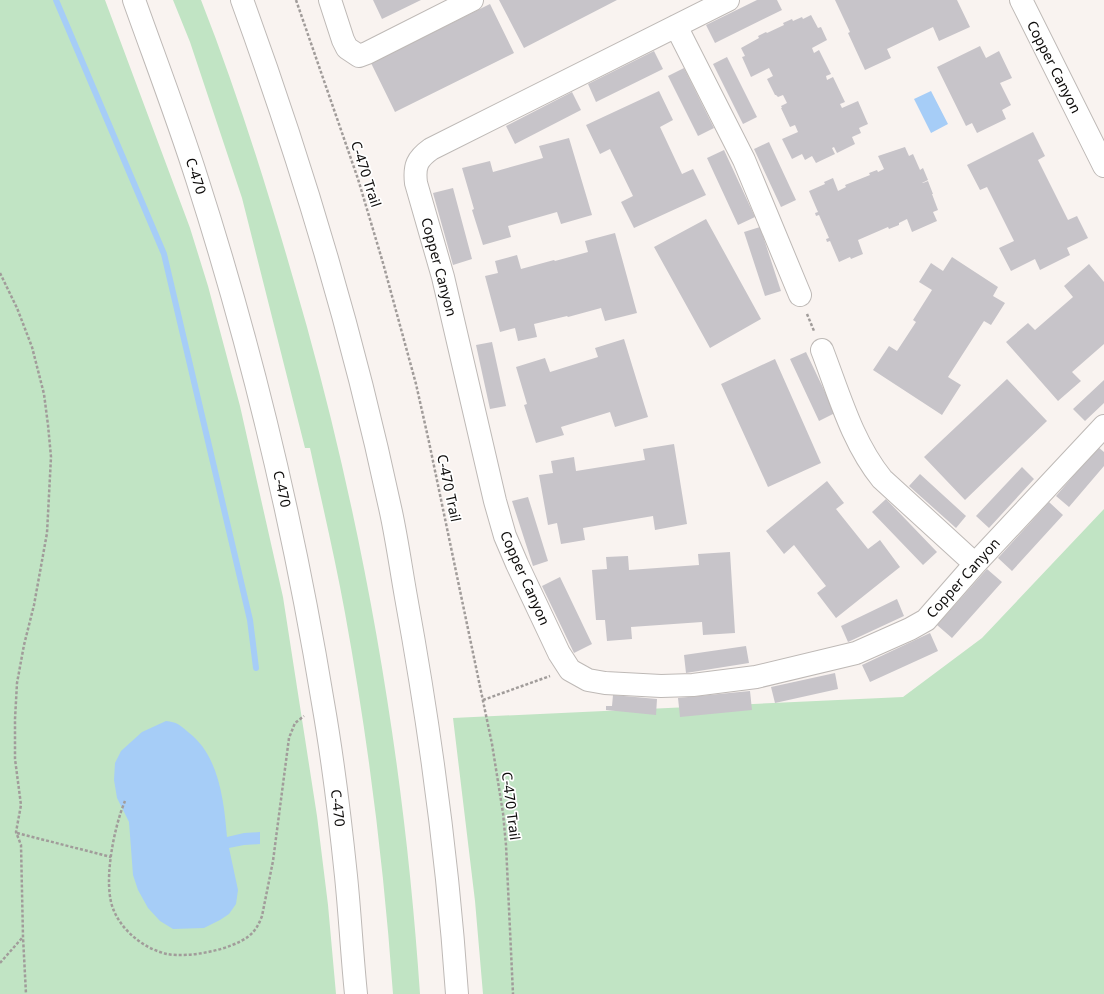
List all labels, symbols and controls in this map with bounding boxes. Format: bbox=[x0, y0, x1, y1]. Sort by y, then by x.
street label: Copper Canyon bbox=[1023, 17, 1086, 116]
street label: C-470 Trail bbox=[347, 138, 386, 209]
street label: C-470 bbox=[182, 155, 211, 197]
street label: Copper Canyon bbox=[417, 215, 462, 318]
street label: C-470 Trail bbox=[433, 452, 466, 523]
street label: C-470 bbox=[269, 469, 296, 509]
street label: Copper Canyon bbox=[496, 528, 555, 628]
street label: Copper Canyon bbox=[922, 534, 1004, 622]
street label: C-470 Trail bbox=[498, 771, 525, 841]
street label: C-470 bbox=[327, 788, 350, 828]

